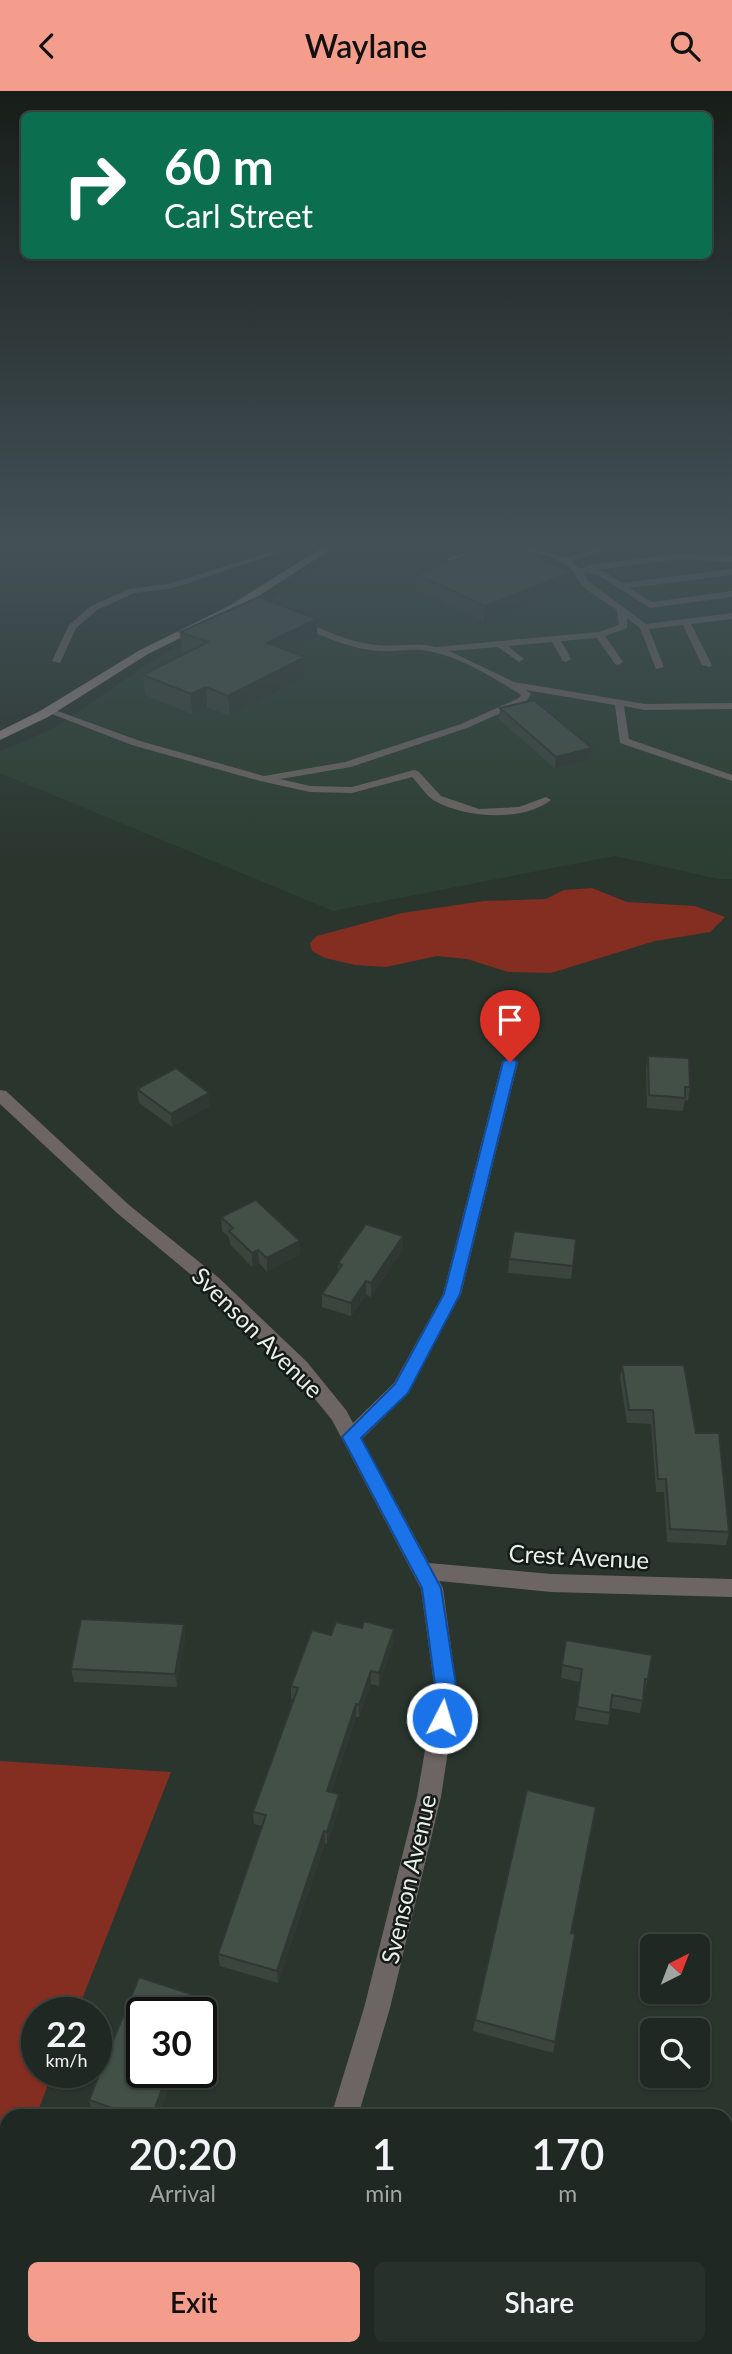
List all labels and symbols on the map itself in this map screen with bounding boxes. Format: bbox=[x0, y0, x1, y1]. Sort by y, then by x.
pin bbox=[480, 990, 540, 1062]
street label: Svenson Avenue bbox=[187, 1261, 329, 1403]
street label: Crest Avenue bbox=[508, 1538, 650, 1574]
position arrow bbox=[405, 1681, 479, 1755]
street label: Svenson Avenue bbox=[374, 1792, 442, 1966]
north arrow bbox=[640, 1934, 710, 2004]
speed limit sign: 30 bbox=[126, 1997, 217, 2088]

